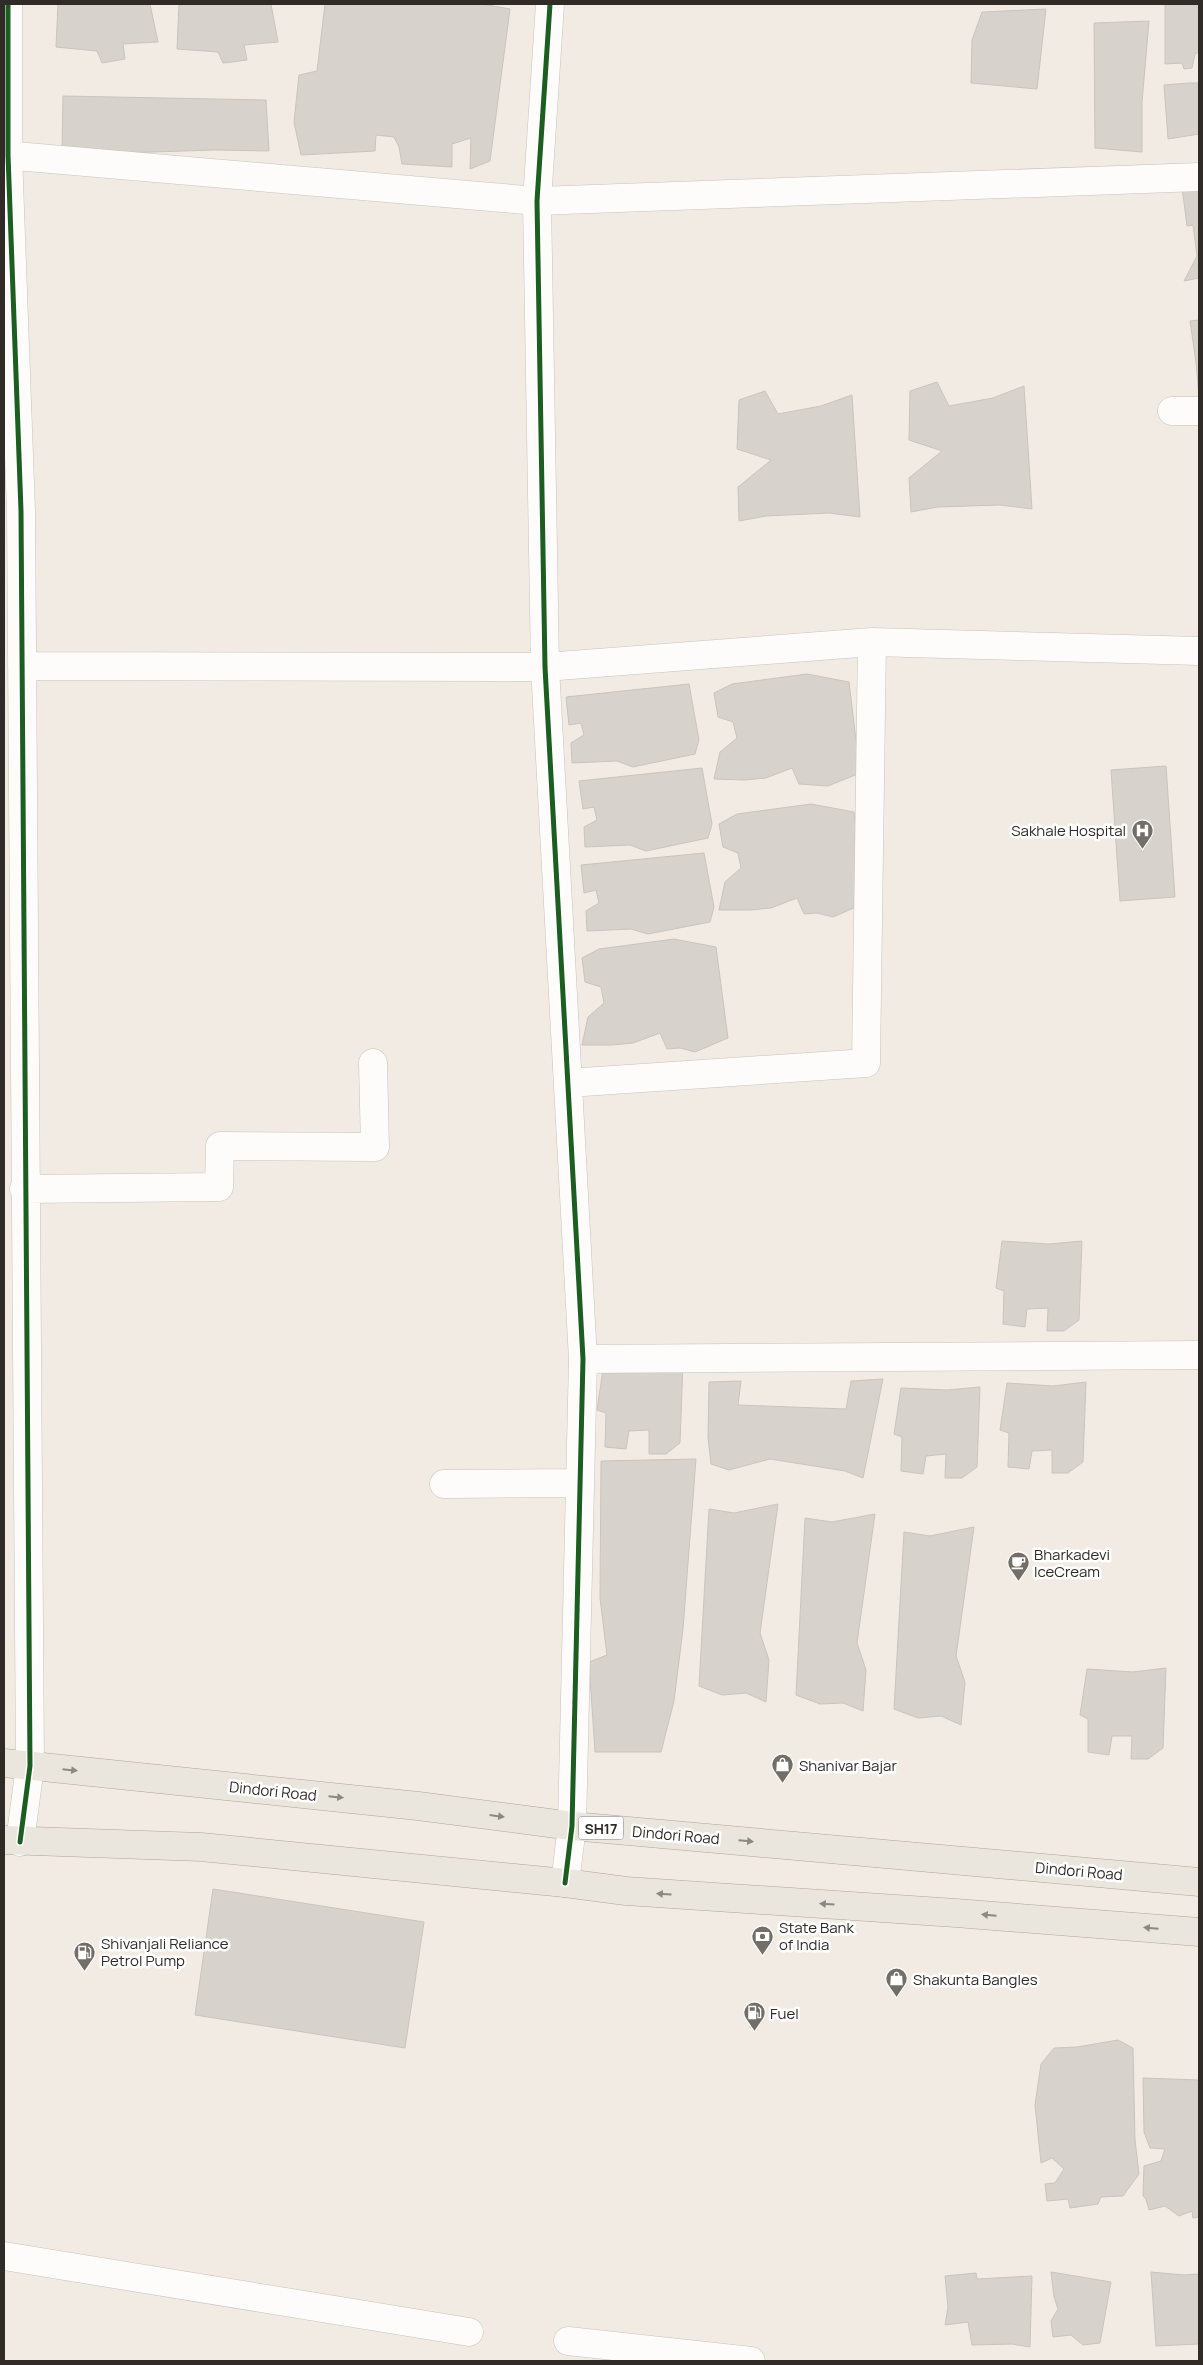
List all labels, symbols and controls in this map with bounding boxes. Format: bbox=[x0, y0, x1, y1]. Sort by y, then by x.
hospital icon: Sakhale Hospital bbox=[1130, 818, 1154, 849]
place label: Sakhale Hospital bbox=[1011, 820, 1126, 841]
place label: Bharkadevi IceCream bbox=[1034, 1544, 1110, 1582]
cafe icon: Bharkadevi IceCream bbox=[1006, 1551, 1030, 1582]
shop icon: Shanivar Bajar bbox=[771, 1753, 795, 1784]
place label: Shanivar Bajar bbox=[799, 1755, 897, 1776]
one-way arrow bbox=[62, 1766, 78, 1774]
street label: Dindori Road bbox=[228, 1776, 318, 1806]
one-way arrow bbox=[328, 1793, 344, 1801]
one-way arrow bbox=[489, 1812, 505, 1820]
road number: SH17 bbox=[578, 1816, 624, 1840]
street label: Dindori Road bbox=[631, 1821, 721, 1849]
one-way arrow bbox=[738, 1837, 754, 1845]
street label: Dindori Road bbox=[1034, 1857, 1124, 1885]
one-way arrow bbox=[656, 1889, 672, 1897]
one-way arrow bbox=[818, 1900, 834, 1908]
one-way arrow bbox=[980, 1911, 996, 1919]
place label: State Bank of India bbox=[779, 1917, 854, 1955]
bank icon: State Bank of India bbox=[751, 1924, 775, 1955]
one-way arrow bbox=[1142, 1924, 1158, 1932]
place label: Shivanjali Reliance Petrol Pump bbox=[101, 1933, 229, 1971]
fuel station icon: Shivanjali Reliance Petrol Pump bbox=[73, 1940, 97, 1971]
shop icon: Shakunta Bangles bbox=[885, 1967, 909, 1998]
place label: Shakunta Bangles bbox=[913, 1969, 1038, 1990]
fuel station icon: Fuel bbox=[742, 2001, 766, 2032]
place label: Fuel bbox=[770, 2003, 799, 2024]

